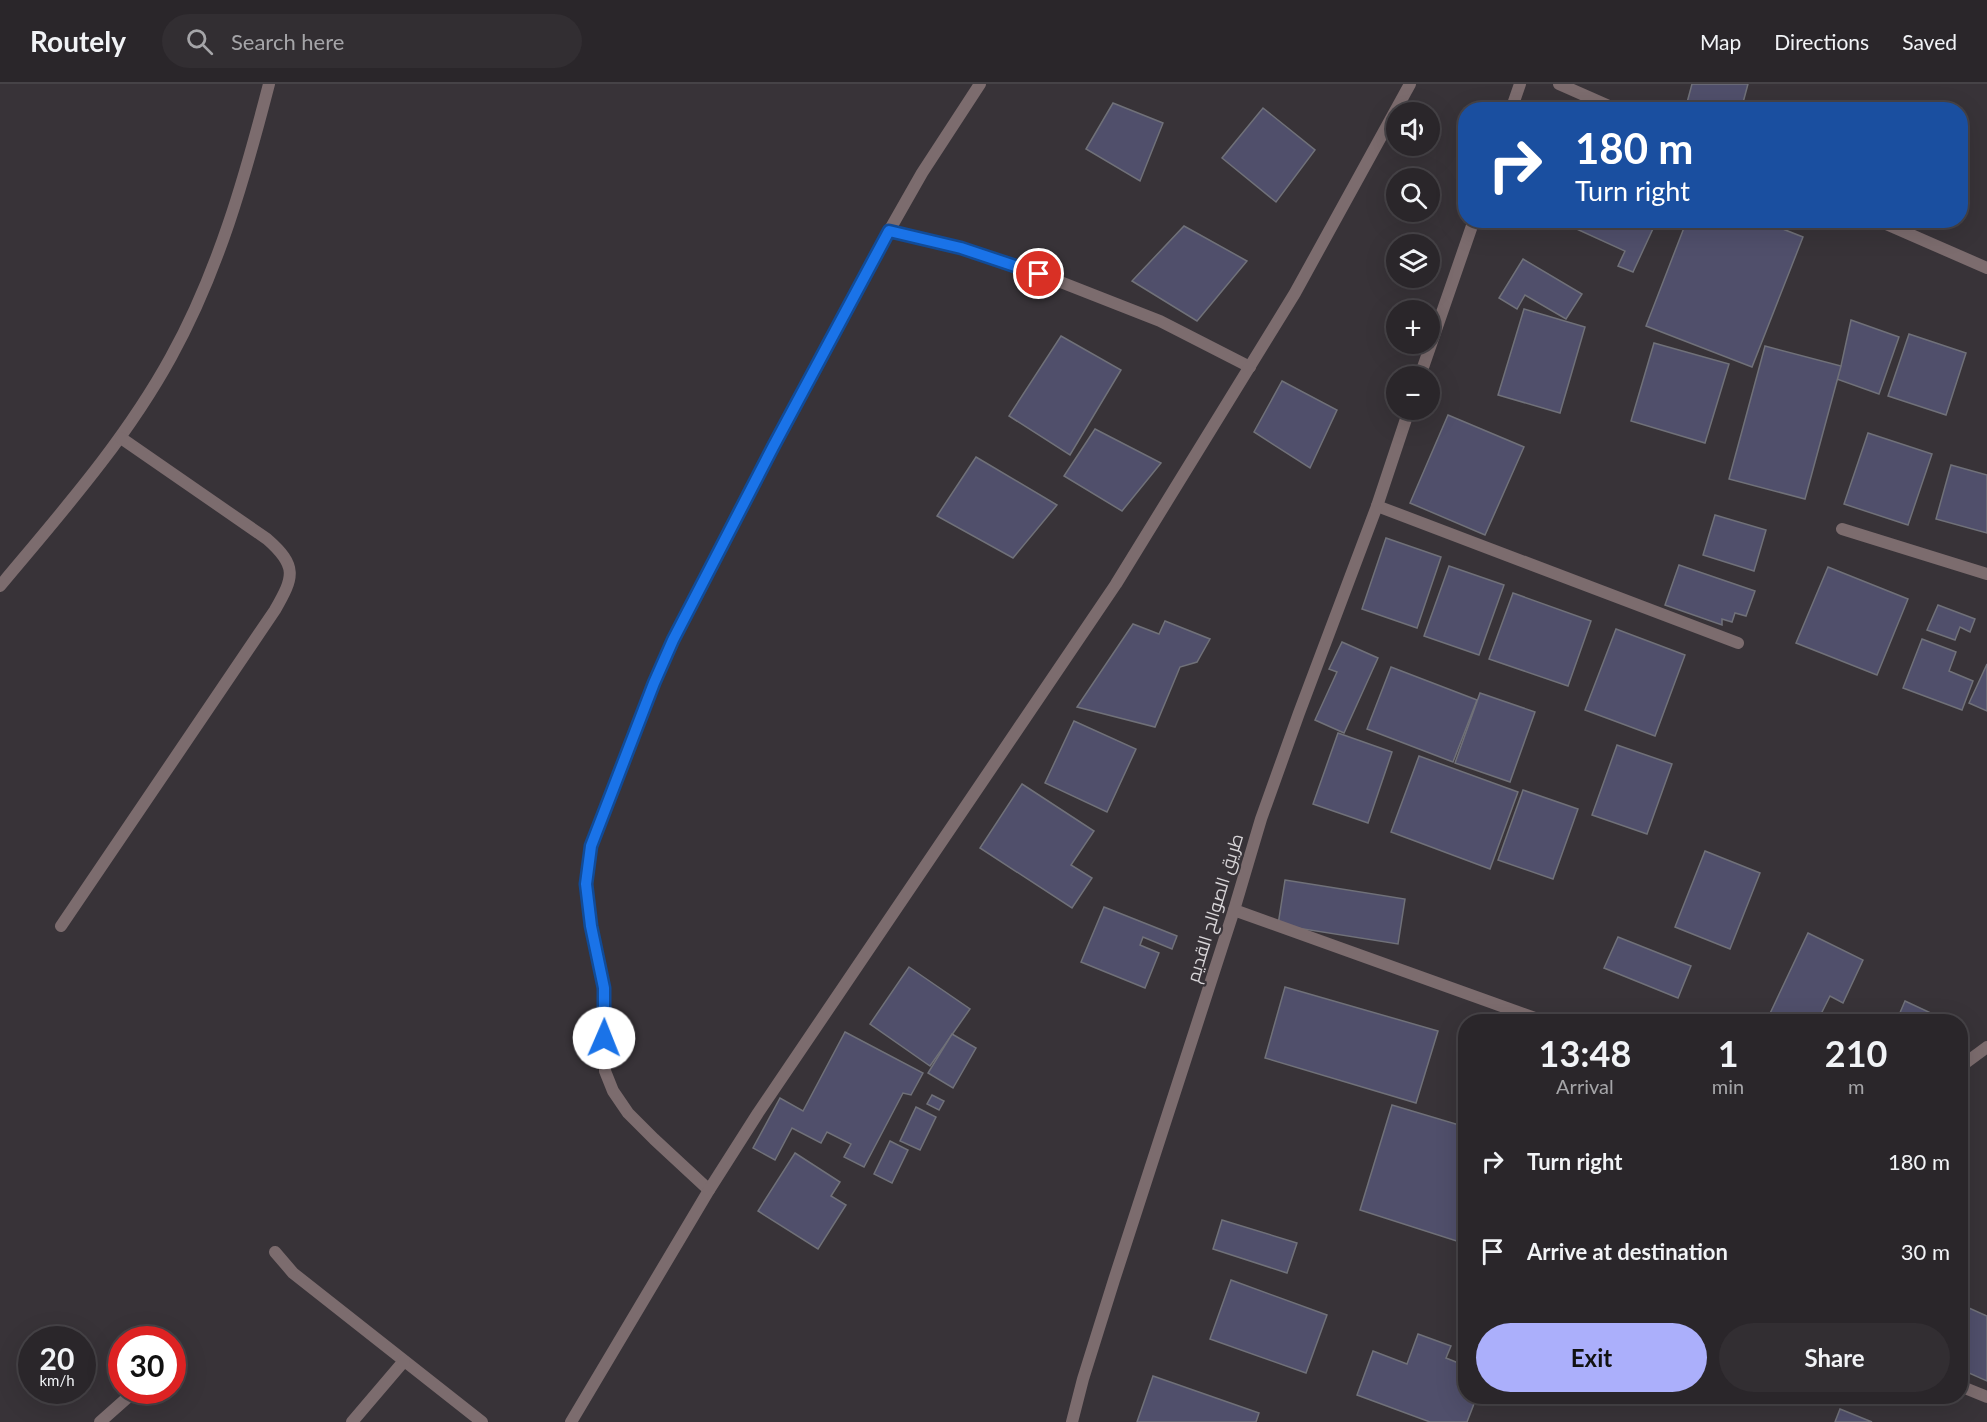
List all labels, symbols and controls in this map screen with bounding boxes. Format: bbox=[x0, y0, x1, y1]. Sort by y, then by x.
search box bbox=[162, 14, 582, 68]
text: Routely bbox=[30, 24, 126, 58]
icon: search bbox=[183, 25, 216, 58]
text: Search here bbox=[231, 28, 344, 55]
text: Map bbox=[1700, 29, 1741, 54]
text: Directions bbox=[1774, 29, 1869, 54]
text: Saved bbox=[1902, 29, 1957, 54]
map controls bbox=[1386, 102, 1440, 420]
button: sound bbox=[1386, 102, 1440, 156]
text: 180 m bbox=[1575, 123, 1693, 173]
icon: right bbox=[1476, 126, 1554, 204]
button: search bbox=[1386, 168, 1440, 222]
text: Turn right bbox=[1575, 174, 1690, 207]
button: layers bbox=[1386, 234, 1440, 288]
pin bbox=[1013, 248, 1064, 299]
icon: arrive bbox=[1022, 257, 1055, 290]
button: + bbox=[1386, 300, 1440, 354]
button: − bbox=[1386, 366, 1440, 420]
street label: طريق الصوالح القديم bbox=[1181, 831, 1249, 985]
position arrow bbox=[572, 1006, 636, 1070]
text: 13:48 bbox=[1539, 1031, 1631, 1075]
text: 1 bbox=[1718, 1031, 1739, 1075]
text: 210 bbox=[1825, 1031, 1887, 1075]
text: Arrival bbox=[1556, 1074, 1614, 1098]
text: min bbox=[1712, 1074, 1744, 1098]
text: m bbox=[1848, 1074, 1864, 1098]
icon: right bbox=[1476, 1145, 1509, 1178]
text: Turn right bbox=[1527, 1148, 1622, 1175]
text: 180 m bbox=[1888, 1148, 1950, 1175]
icon: arrive bbox=[1476, 1235, 1509, 1268]
text: Arrive at destination bbox=[1527, 1238, 1728, 1265]
text: 30 m bbox=[1901, 1238, 1950, 1265]
button: Exit bbox=[1476, 1323, 1707, 1392]
button: Share bbox=[1719, 1323, 1950, 1392]
speed limit sign: 30 bbox=[108, 1326, 186, 1404]
text: 20 bbox=[40, 1340, 74, 1376]
text: km/h bbox=[39, 1371, 75, 1389]

